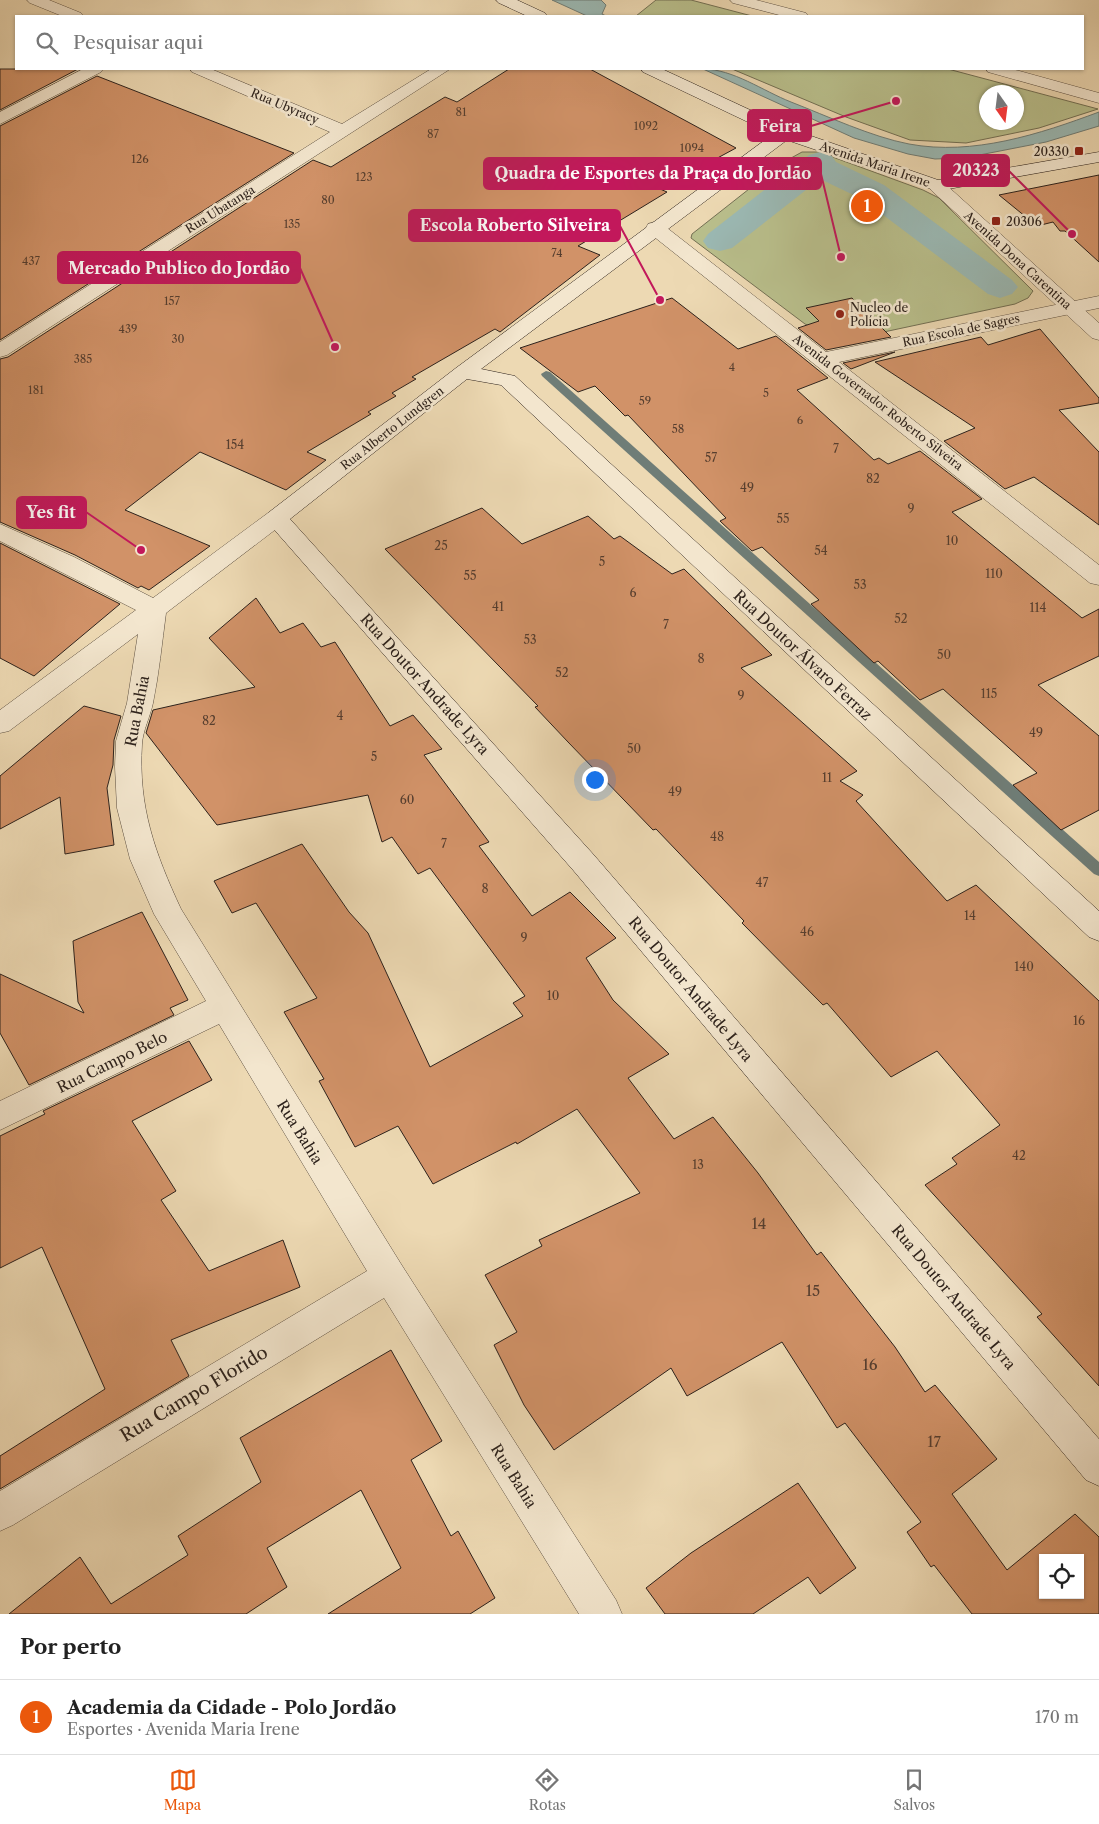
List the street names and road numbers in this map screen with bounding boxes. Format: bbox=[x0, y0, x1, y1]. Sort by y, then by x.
street label: Rua Ubyracy bbox=[249, 85, 322, 127]
street label: Avenida Maria Irene bbox=[817, 138, 932, 190]
street label: Rua Ubatanga bbox=[182, 181, 258, 236]
street label: Avenida Dona Carentina bbox=[960, 207, 1075, 313]
street label: Rua Escola de Sagres bbox=[901, 310, 1021, 350]
street label: Avenida Governador Roberto Silveira bbox=[789, 330, 967, 474]
street label: Rua Alberto Lundgren bbox=[337, 383, 447, 473]
street label: Rua Doutor Álvaro Ferraz bbox=[730, 586, 876, 724]
street label: Rua Doutor Andrade Lyra bbox=[357, 610, 493, 759]
street label: Rua Bahia bbox=[121, 674, 153, 748]
street label: Rua Doutor Andrade Lyra bbox=[625, 913, 757, 1065]
street label: Rua Campo Belo bbox=[54, 1027, 170, 1097]
street label: Rua Bahia bbox=[273, 1096, 327, 1168]
street label: Rua Doutor Andrade Lyra bbox=[888, 1221, 1020, 1373]
street label: Rua Campo Florido bbox=[116, 1341, 272, 1447]
street label: Rua Bahia bbox=[487, 1440, 541, 1512]

